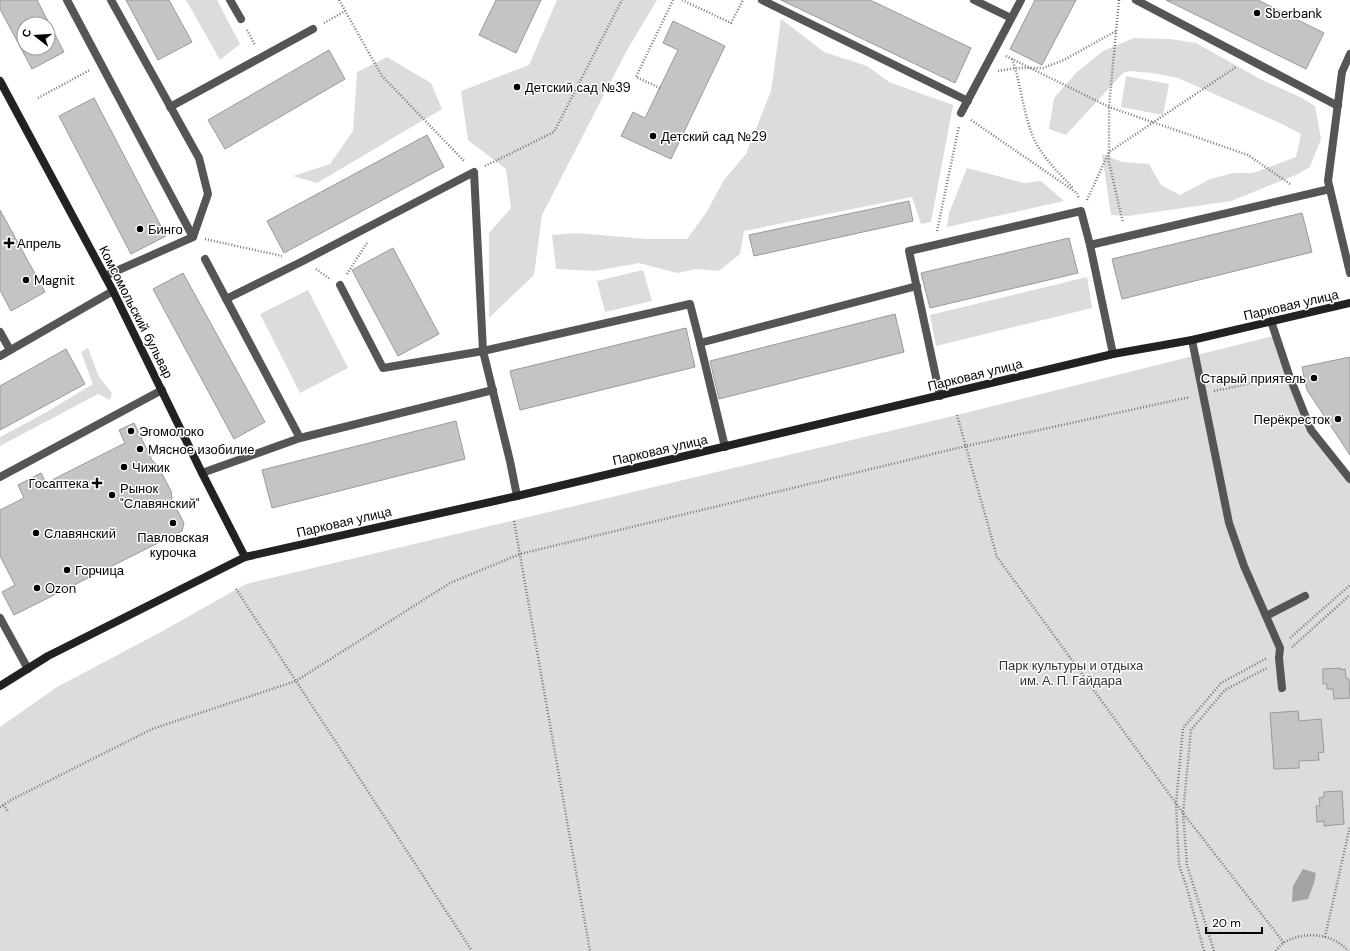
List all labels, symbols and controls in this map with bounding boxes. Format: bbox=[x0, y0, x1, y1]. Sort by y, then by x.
place label: Sberbank bbox=[1265, 5, 1323, 22]
marker: Sberbank bbox=[1252, 8, 1262, 18]
north arrow bbox=[16, 16, 56, 56]
text: С bbox=[19, 27, 34, 39]
place label: Детский сад №39 bbox=[525, 79, 631, 96]
marker: Детский сад №39 bbox=[512, 82, 522, 92]
place label: Детский сад №29 bbox=[661, 128, 767, 145]
marker: Детский сад №29 bbox=[648, 131, 658, 141]
place label: Бинго bbox=[148, 221, 183, 238]
marker: Бинго bbox=[135, 224, 145, 234]
place label: Апрель bbox=[17, 235, 61, 252]
marker: Апрель bbox=[4, 238, 14, 248]
street label: Комсомольский бульвар bbox=[95, 243, 177, 381]
place label: Magnit bbox=[34, 272, 75, 289]
marker: Magnit bbox=[21, 275, 31, 285]
street label: Парковая улица bbox=[1242, 286, 1341, 324]
street label: Парковая улица bbox=[926, 355, 1025, 395]
place label: Старый приятель bbox=[1201, 370, 1306, 387]
marker: Старый приятель bbox=[1309, 373, 1319, 383]
place label: Перёкресток bbox=[1254, 411, 1330, 428]
marker: Перёкресток bbox=[1333, 414, 1343, 424]
place label: Эгомолоко bbox=[139, 423, 204, 440]
marker: Эгомолоко bbox=[126, 426, 136, 436]
street label: Парковая улица bbox=[611, 431, 710, 469]
place label: Мясное изобилие bbox=[148, 441, 255, 458]
marker: Мясное изобилие bbox=[135, 444, 145, 454]
place label: Чижик bbox=[132, 459, 170, 476]
marker: Чижик bbox=[119, 462, 129, 472]
place label: Госаптека bbox=[29, 475, 90, 492]
marker: Госаптека bbox=[92, 478, 102, 488]
place label: Рынок "Славянский" bbox=[120, 480, 200, 512]
marker: Рынок "Славянский" bbox=[107, 490, 117, 500]
street label: Парковая улица bbox=[295, 503, 394, 541]
marker: Павловская курочка bbox=[168, 518, 178, 528]
place label: Славянский bbox=[44, 525, 116, 542]
marker: Славянский bbox=[31, 528, 41, 538]
place label: Павловская курочка bbox=[137, 529, 209, 561]
place label: Горчица bbox=[75, 562, 125, 579]
marker: Горчица bbox=[62, 565, 72, 575]
place label: Ozon bbox=[45, 580, 76, 597]
marker: Ozon bbox=[32, 583, 42, 593]
park label: Парк культуры и отдыха им. А. П. Гайдара bbox=[999, 657, 1144, 689]
scale bar bbox=[1206, 909, 1262, 935]
text: 20 m bbox=[1212, 915, 1241, 931]

